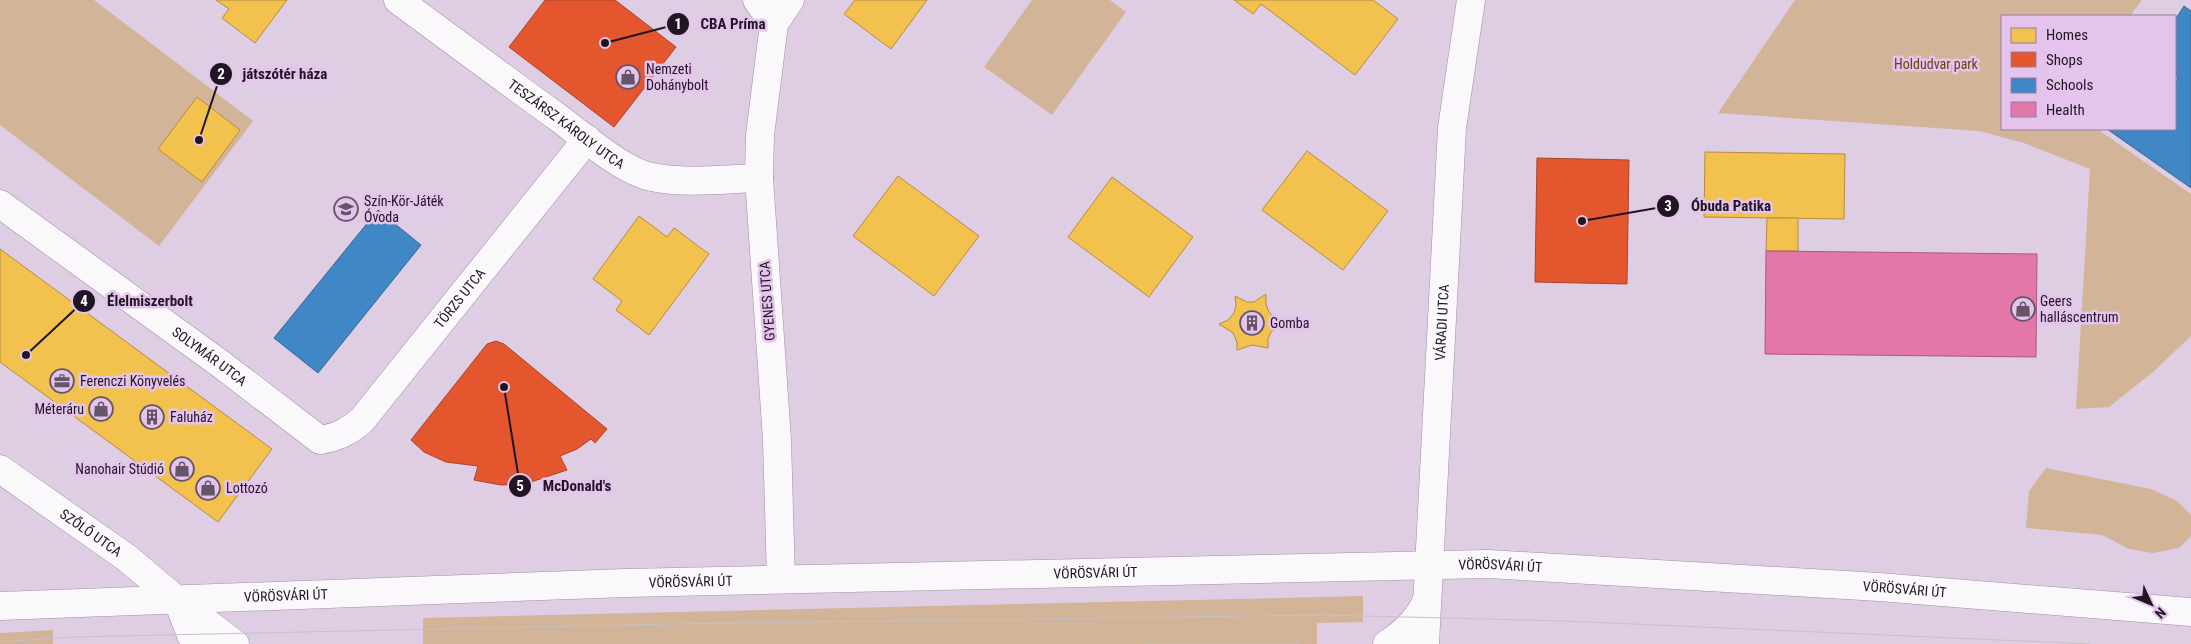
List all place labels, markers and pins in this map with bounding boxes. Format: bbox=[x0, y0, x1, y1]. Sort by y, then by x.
callout: CBA Príma bbox=[666, 9, 776, 39]
callout: játszótér háza bbox=[208, 59, 338, 89]
place label: Nemzeti Dohánybolt bbox=[646, 61, 708, 93]
shop icon: Nemzeti Dohánybolt bbox=[615, 64, 641, 90]
callout: Óbuda Patika bbox=[1656, 191, 1781, 221]
place label: Szín-Kör-Játék Óvoda bbox=[364, 193, 444, 225]
school or university icon: Szín-Kör-Játék Óvoda bbox=[333, 196, 359, 222]
callout: Élelmiszerbolt bbox=[72, 286, 203, 316]
place label: Geers halláscentrum bbox=[2040, 293, 2119, 325]
shop icon: Geers halláscentrum bbox=[2010, 296, 2036, 322]
building icon: Gomba bbox=[1239, 310, 1265, 336]
place label: Gomba bbox=[1270, 315, 1309, 331]
office icon: Ferenczi Könyvelés bbox=[49, 368, 75, 394]
place label: Ferenczi Könyvelés bbox=[80, 373, 185, 389]
shop icon: Méteráru bbox=[88, 396, 114, 422]
place label: Méteráru bbox=[34, 401, 84, 417]
building icon: Faluház bbox=[139, 404, 165, 430]
place label: Faluház bbox=[170, 409, 213, 425]
shop icon: Nanohair Stúdió bbox=[169, 456, 195, 482]
place label: Nanohair Stúdió bbox=[75, 461, 164, 477]
callout: McDonald's bbox=[507, 471, 621, 501]
shop icon: Lottozó bbox=[195, 475, 221, 501]
place label: Lottozó bbox=[226, 480, 268, 496]

